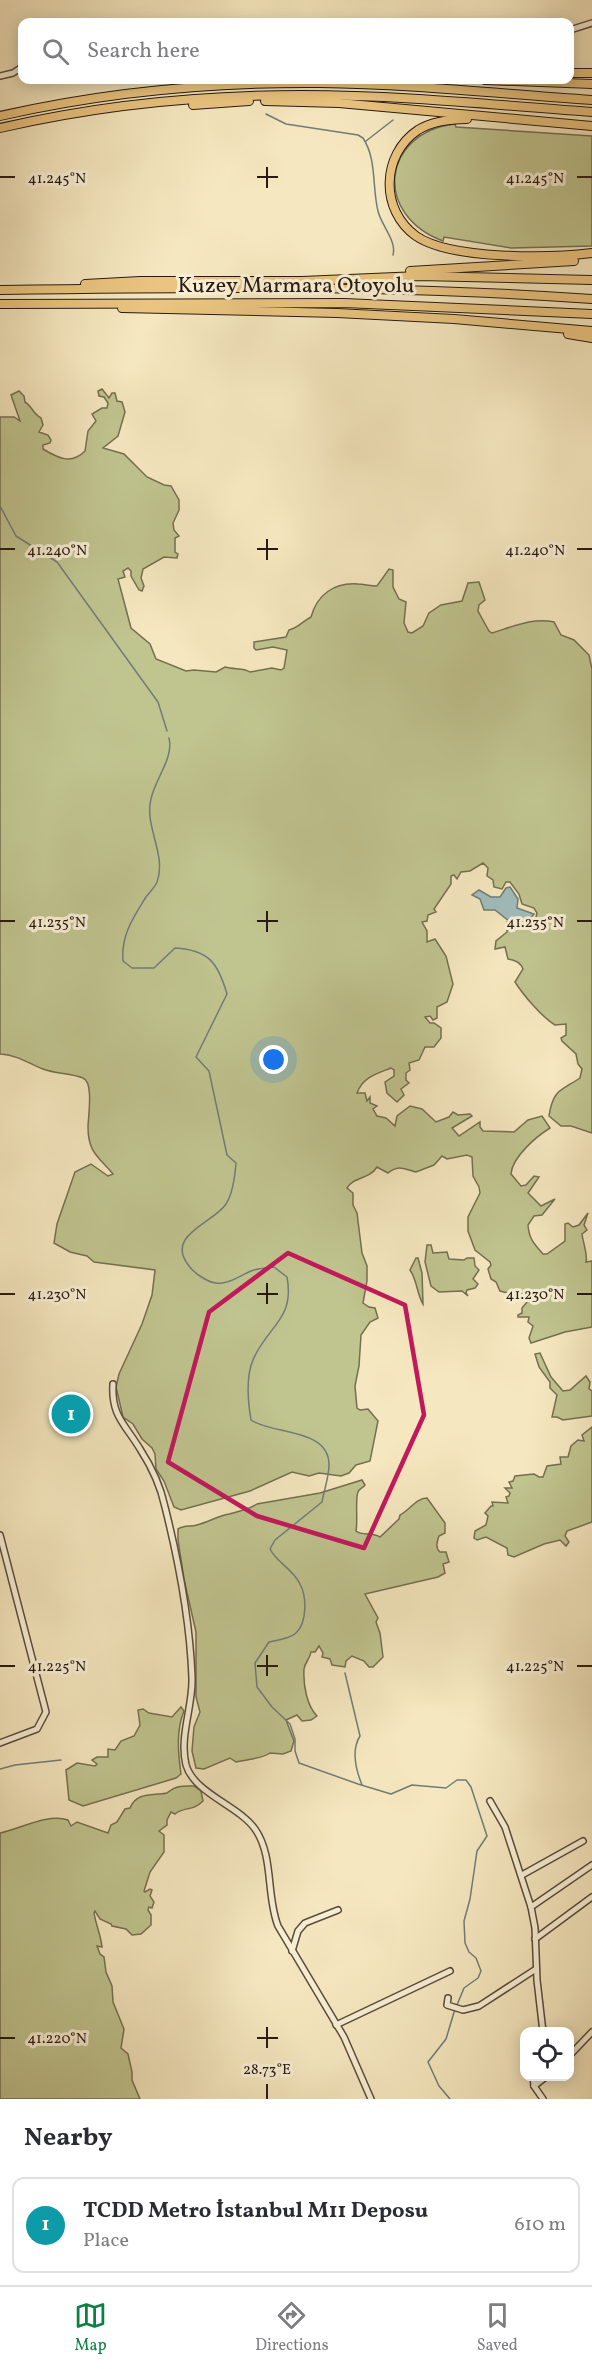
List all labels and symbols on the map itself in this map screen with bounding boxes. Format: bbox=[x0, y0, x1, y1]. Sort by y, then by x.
text: 41.245°N bbox=[28, 169, 86, 190]
text: 41.245°N bbox=[506, 169, 564, 190]
street label: Kuzey Marmara Otoyolu bbox=[177, 271, 415, 302]
text: 41.240°N bbox=[27, 541, 87, 562]
text: 41.240°N bbox=[505, 541, 565, 562]
text: 41.235°N bbox=[28, 913, 86, 934]
text: 41.235°N bbox=[506, 913, 564, 934]
your location bbox=[259, 1045, 288, 1074]
text: 41.230°N bbox=[28, 1285, 86, 1306]
text: 41.230°N bbox=[506, 1285, 564, 1306]
pin: 1 bbox=[52, 1392, 90, 1436]
text: 41.225°N bbox=[28, 1657, 86, 1678]
text: 41.225°N bbox=[506, 1657, 564, 1678]
text: 41.220°N bbox=[27, 2029, 87, 2050]
text: 28.73°E bbox=[243, 2060, 291, 2081]

